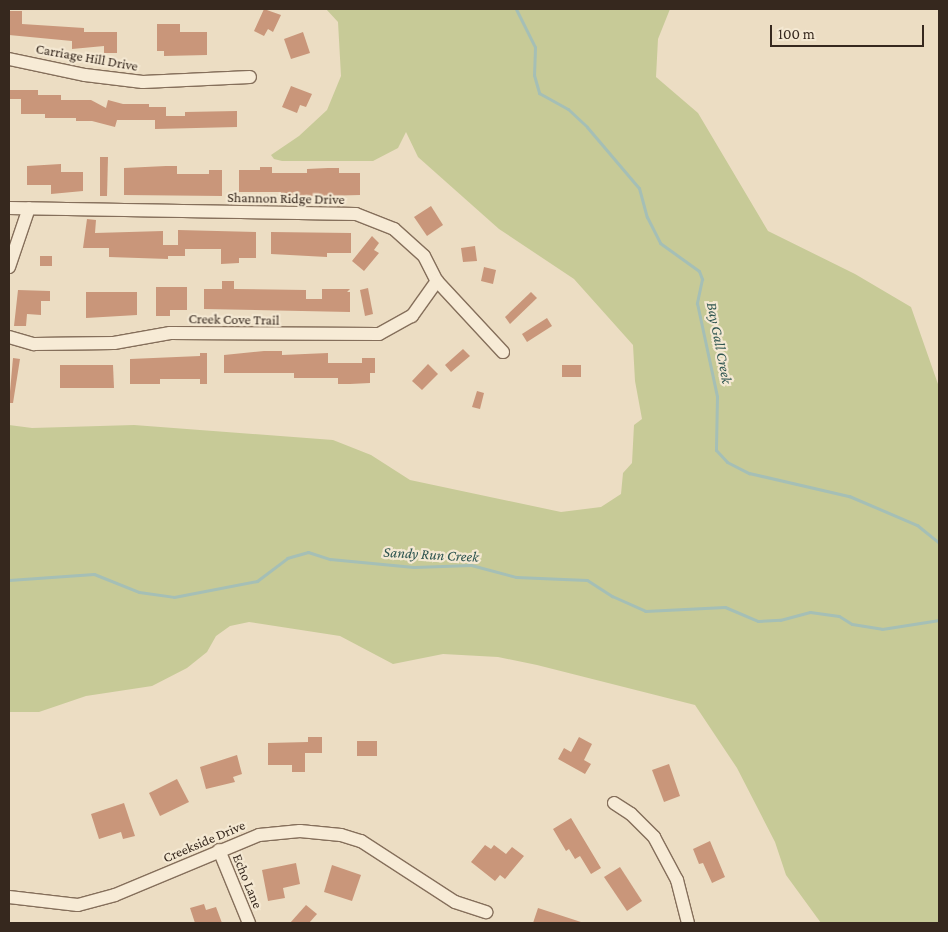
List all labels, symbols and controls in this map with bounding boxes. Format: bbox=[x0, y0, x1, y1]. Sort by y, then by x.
scale bar bbox=[773, 15, 927, 47]
text: 100 m bbox=[778, 26, 815, 42]
street label: Carriage Hill Drive bbox=[35, 40, 139, 74]
street label: Shannon Ridge Drive bbox=[227, 189, 345, 207]
water label: Bay Gall Creek bbox=[702, 301, 736, 385]
street label: Creek Cove Trail bbox=[188, 310, 280, 328]
water label: Sandy Run Creek bbox=[383, 544, 479, 566]
street label: Creekside Drive bbox=[160, 816, 248, 866]
street label: Echo Lane bbox=[229, 851, 267, 911]

